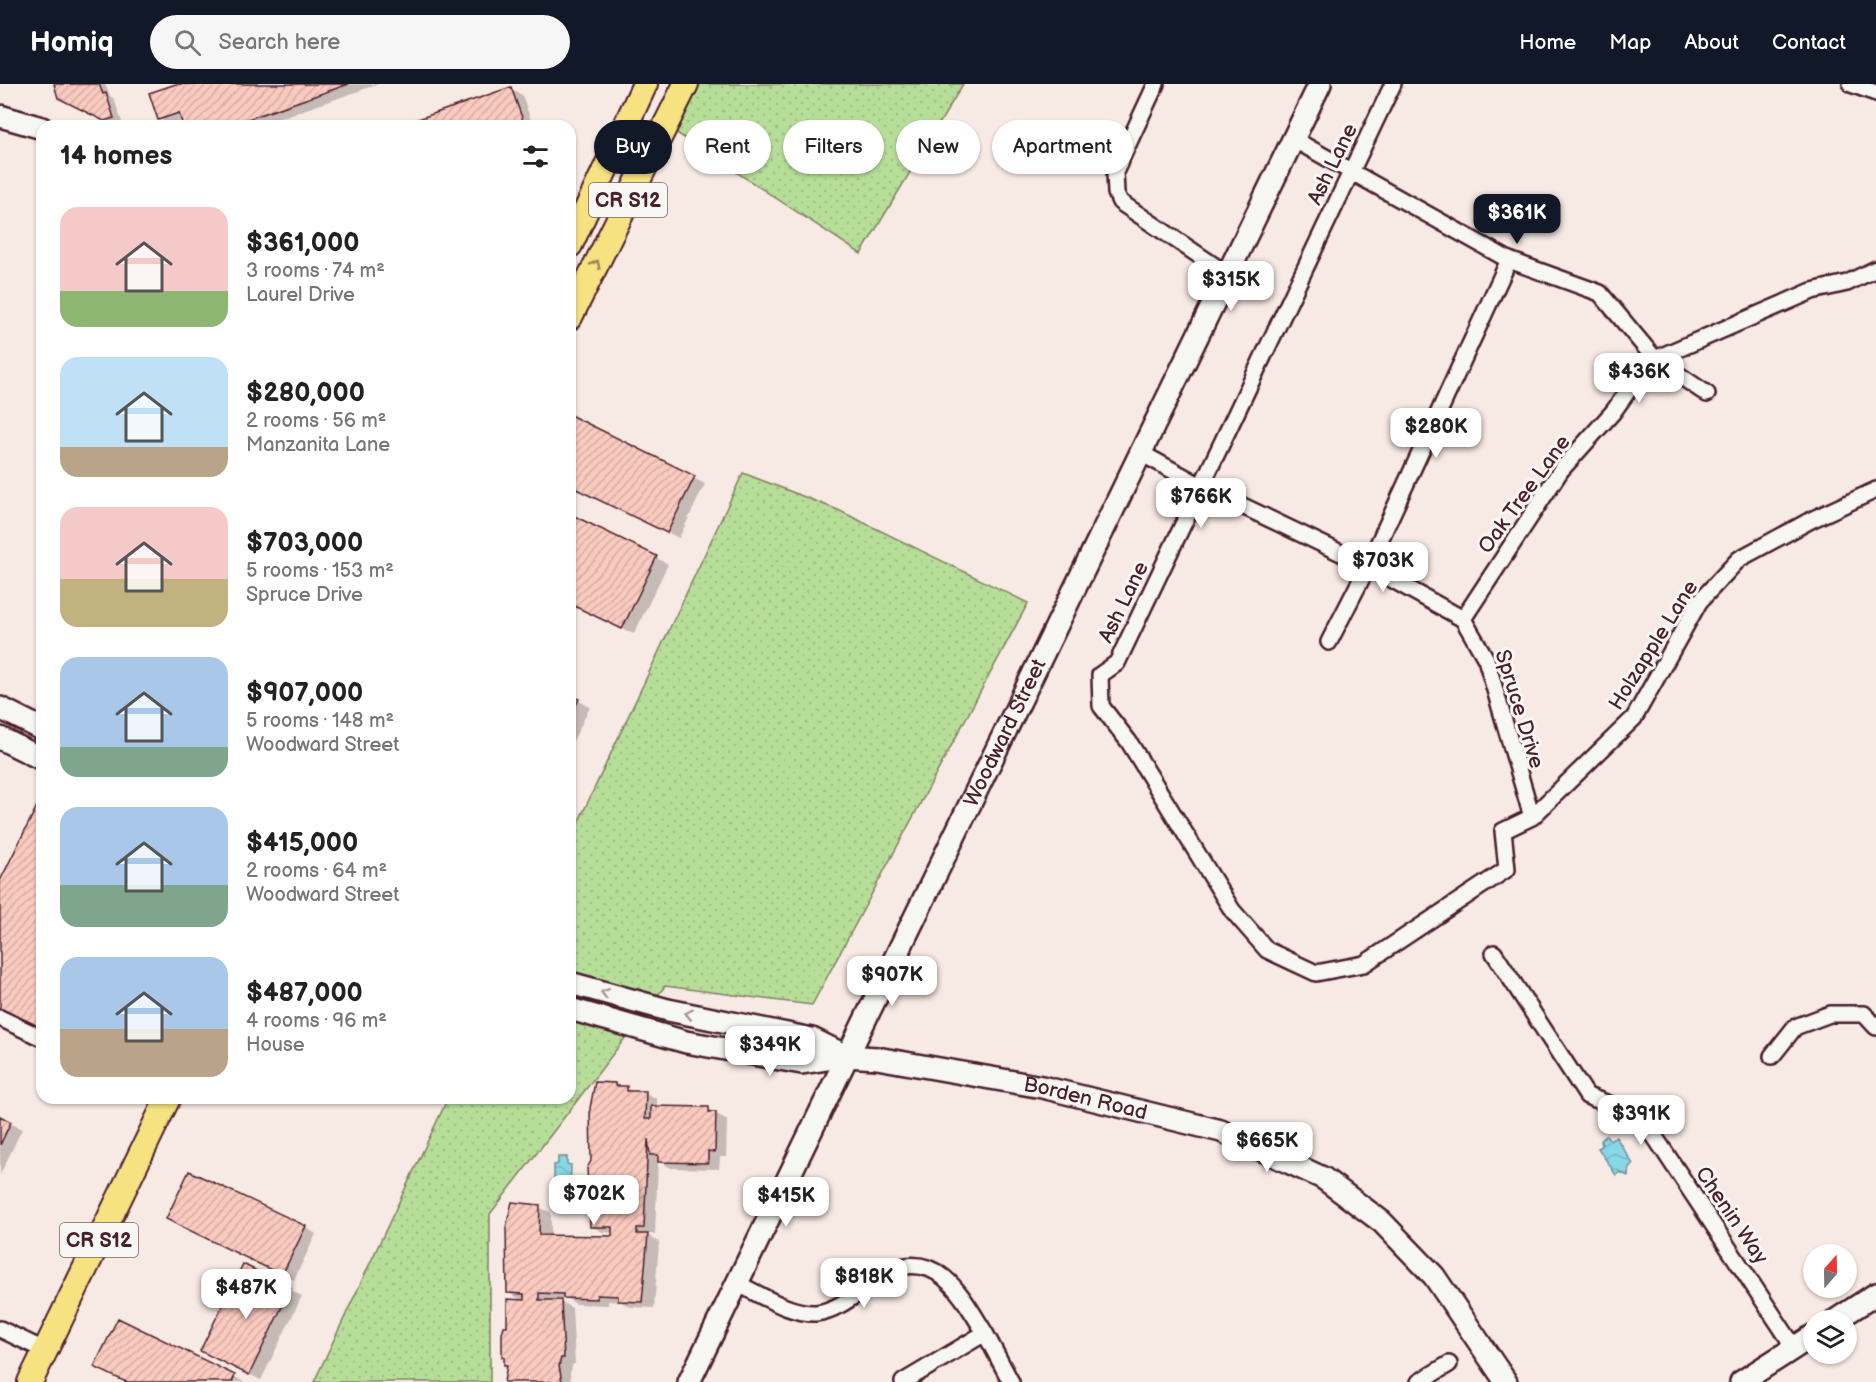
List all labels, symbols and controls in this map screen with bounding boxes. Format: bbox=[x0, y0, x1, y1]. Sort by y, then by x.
search box bbox=[150, 15, 570, 69]
text: Homiq bbox=[30, 26, 114, 59]
icon: search bbox=[171, 26, 204, 59]
text: Search here bbox=[219, 29, 340, 56]
text: Home bbox=[1519, 30, 1576, 55]
text: Map bbox=[1609, 30, 1651, 55]
text: About bbox=[1684, 30, 1739, 55]
text: Contact bbox=[1772, 30, 1846, 55]
street label: Ash Lane bbox=[1302, 119, 1363, 209]
chip: Buy bbox=[594, 120, 672, 174]
chip: Rent bbox=[684, 120, 771, 174]
chip: Filters bbox=[783, 120, 884, 174]
chip: New bbox=[896, 120, 980, 174]
chip: Apartment bbox=[992, 120, 1133, 174]
icon: filters bbox=[519, 140, 552, 173]
text: 14 homes bbox=[60, 141, 172, 172]
road number: CR S12 bbox=[589, 183, 667, 217]
pin: $361K bbox=[1475, 194, 1559, 245]
text: $361K bbox=[1488, 201, 1547, 225]
text: $361,000 bbox=[246, 228, 359, 259]
icon: home bbox=[108, 231, 180, 303]
text: 3 rooms · 74 m² bbox=[246, 259, 385, 283]
one-way arrow bbox=[589, 260, 600, 271]
pin: $315K bbox=[1189, 261, 1273, 312]
text: $315K bbox=[1202, 268, 1260, 292]
text: Laurel Drive bbox=[246, 283, 355, 307]
pin: $436K bbox=[1597, 353, 1681, 404]
text: $436K bbox=[1608, 360, 1670, 384]
text: $280,000 bbox=[246, 378, 365, 409]
icon: home bbox=[108, 381, 180, 453]
pin: $280K bbox=[1394, 408, 1478, 459]
text: 2 rooms · 56 m² bbox=[246, 409, 386, 433]
text: $280K bbox=[1404, 415, 1468, 439]
street label: Oak Tree Lane bbox=[1473, 430, 1576, 558]
text: Manzanita Lane bbox=[246, 433, 390, 457]
pin: $766K bbox=[1159, 478, 1243, 529]
text: $766K bbox=[1170, 485, 1232, 509]
text: $703,000 bbox=[246, 528, 363, 559]
icon: home bbox=[108, 531, 180, 603]
pin: $703K bbox=[1341, 542, 1425, 593]
text: $703K bbox=[1352, 549, 1414, 573]
street label: Ash Lane bbox=[1093, 557, 1154, 647]
text: 5 rooms · 153 m² bbox=[246, 559, 394, 583]
street label: Holzapple Lane bbox=[1604, 576, 1703, 715]
text: Spruce Drive bbox=[246, 583, 363, 607]
street label: Spruce Drive bbox=[1490, 647, 1549, 772]
street label: Woodward Street bbox=[959, 654, 1052, 811]
text: $907,000 bbox=[246, 678, 363, 709]
icon: home bbox=[108, 681, 180, 753]
text: 5 rooms · 148 m² bbox=[246, 709, 394, 733]
text: Woodward Street bbox=[246, 733, 399, 757]
text: $415,000 bbox=[246, 828, 358, 859]
icon: home bbox=[108, 831, 180, 903]
text: 2 rooms · 64 m² bbox=[246, 859, 387, 883]
text: Woodward Street bbox=[246, 883, 399, 907]
pin: $907K bbox=[850, 956, 934, 1007]
text: $907K bbox=[861, 963, 923, 987]
text: $487,000 bbox=[246, 978, 363, 1009]
icon: home bbox=[108, 981, 180, 1053]
one-way arrow bbox=[600, 988, 611, 1000]
one-way arrow bbox=[684, 1008, 694, 1021]
text: 4 rooms · 96 m² bbox=[246, 1009, 387, 1033]
pin: $349K bbox=[728, 1026, 812, 1077]
text: House bbox=[246, 1033, 305, 1057]
text: $349K bbox=[739, 1033, 801, 1057]
street label: Borden Road bbox=[1022, 1072, 1150, 1125]
pin: $391K bbox=[1599, 1095, 1683, 1146]
text: $391K bbox=[1612, 1102, 1670, 1126]
pin: $665K bbox=[1225, 1122, 1309, 1173]
text: $665K bbox=[1236, 1129, 1298, 1153]
street label: Chenin Way bbox=[1690, 1162, 1773, 1269]
pin: $702K bbox=[552, 1175, 636, 1226]
pin: $415K bbox=[744, 1177, 828, 1228]
text: $702K bbox=[563, 1182, 625, 1206]
text: $415K bbox=[757, 1184, 815, 1208]
road number: CR S12 bbox=[60, 1223, 138, 1257]
north arrow bbox=[1803, 1244, 1857, 1298]
map controls bbox=[1803, 1244, 1857, 1364]
pin: $818K bbox=[822, 1258, 906, 1309]
text: $818K bbox=[834, 1265, 894, 1289]
pin: $487K bbox=[204, 1269, 288, 1320]
text: $487K bbox=[215, 1276, 277, 1300]
button: layers bbox=[1803, 1310, 1857, 1364]

